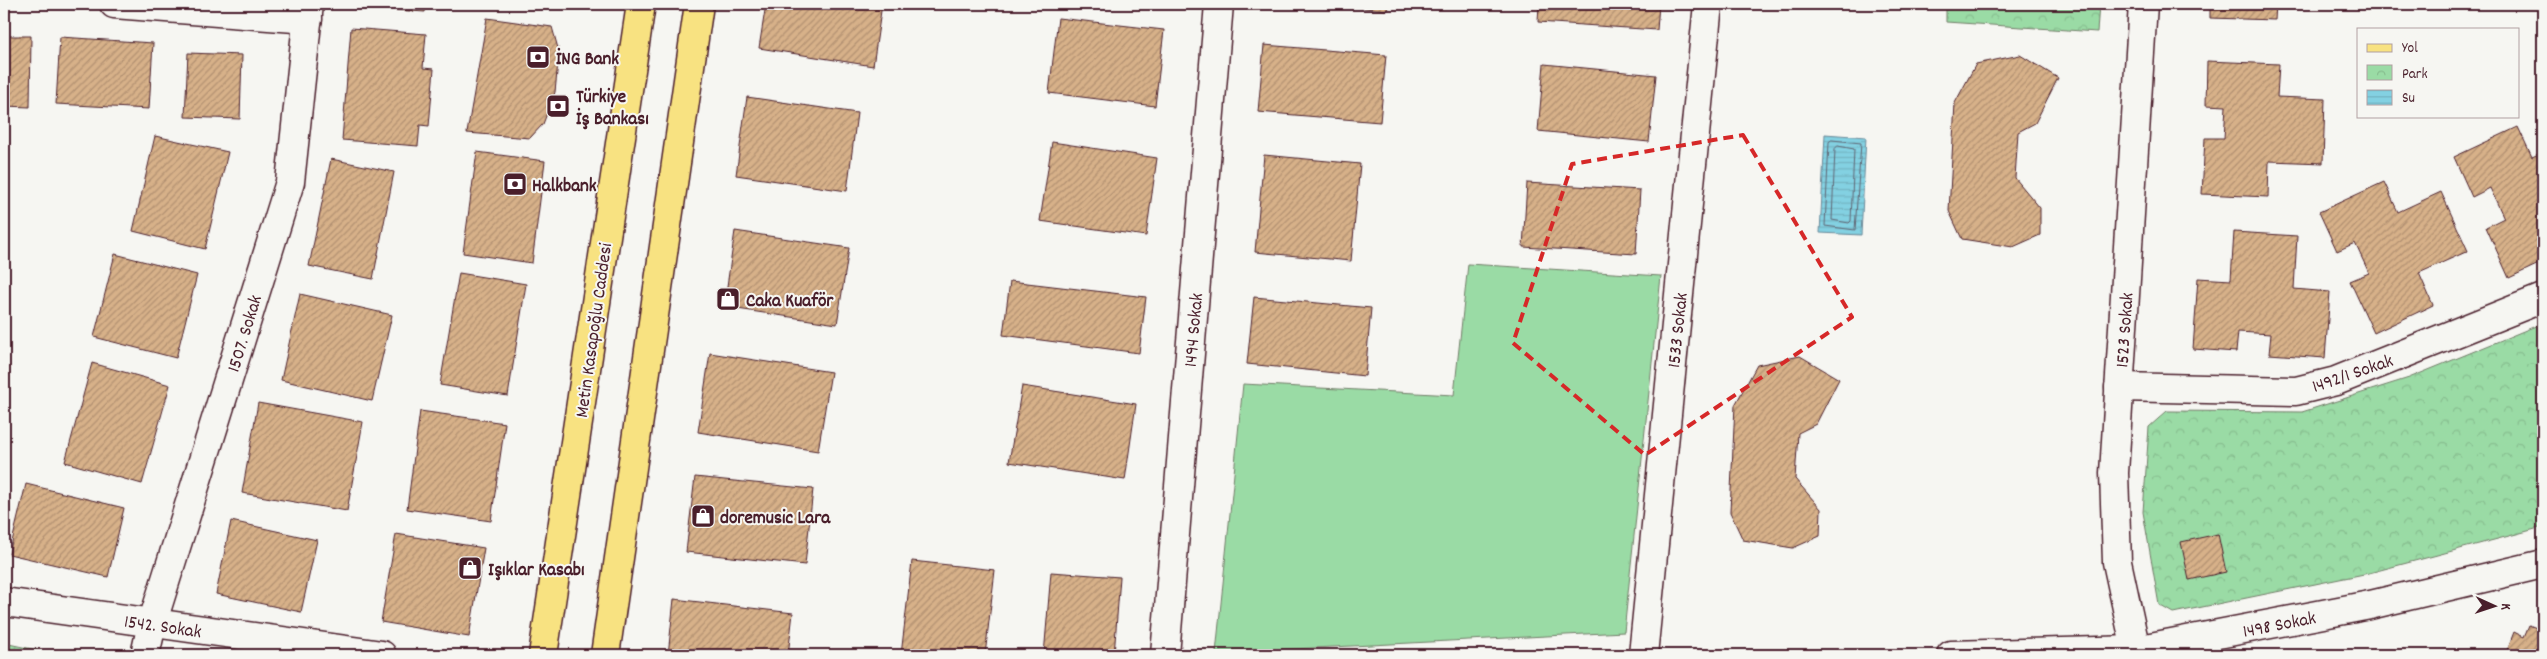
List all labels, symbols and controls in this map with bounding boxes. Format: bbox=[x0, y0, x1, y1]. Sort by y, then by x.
legend bbox=[2357, 28, 2520, 118]
text: Yol bbox=[2402, 38, 2418, 60]
bank icon: İNG Bank bbox=[525, 44, 551, 70]
place label: İNG Bank bbox=[556, 47, 619, 74]
text: Park bbox=[2402, 64, 2428, 86]
place label: Türkiye İş Bankası bbox=[576, 85, 649, 134]
text: Su bbox=[2402, 88, 2415, 110]
bank icon: Türkiye İş Bankası bbox=[545, 93, 571, 119]
bank icon: Halkbank bbox=[502, 171, 528, 197]
place label: Halkbank bbox=[532, 174, 597, 201]
street label: Metin Kasapoğlu Caddesi bbox=[570, 241, 621, 420]
shop icon: Caka Kuaför bbox=[715, 286, 741, 312]
place label: Caka Kuaför bbox=[746, 289, 834, 316]
street label: 1533 Sokak bbox=[1662, 291, 1697, 369]
street label: 1523 Sokak bbox=[2110, 291, 2143, 369]
street label: 1507. Sokak bbox=[222, 292, 271, 376]
street label: 1494 Sokak bbox=[1179, 292, 1212, 368]
street label: 1492/1 Sokak bbox=[2309, 349, 2398, 402]
shop icon: doremusic Lara bbox=[690, 503, 716, 529]
place label: doremusic Lara bbox=[720, 506, 831, 533]
shop icon: Işıklar Kasabı bbox=[457, 555, 483, 581]
place label: Işıklar Kasabı bbox=[488, 558, 585, 585]
north arrow bbox=[2470, 582, 2520, 632]
text: K bbox=[2495, 603, 2515, 611]
street label: 1498 Sokak bbox=[2241, 606, 2319, 647]
street label: 1542. Sokak bbox=[122, 610, 203, 647]

